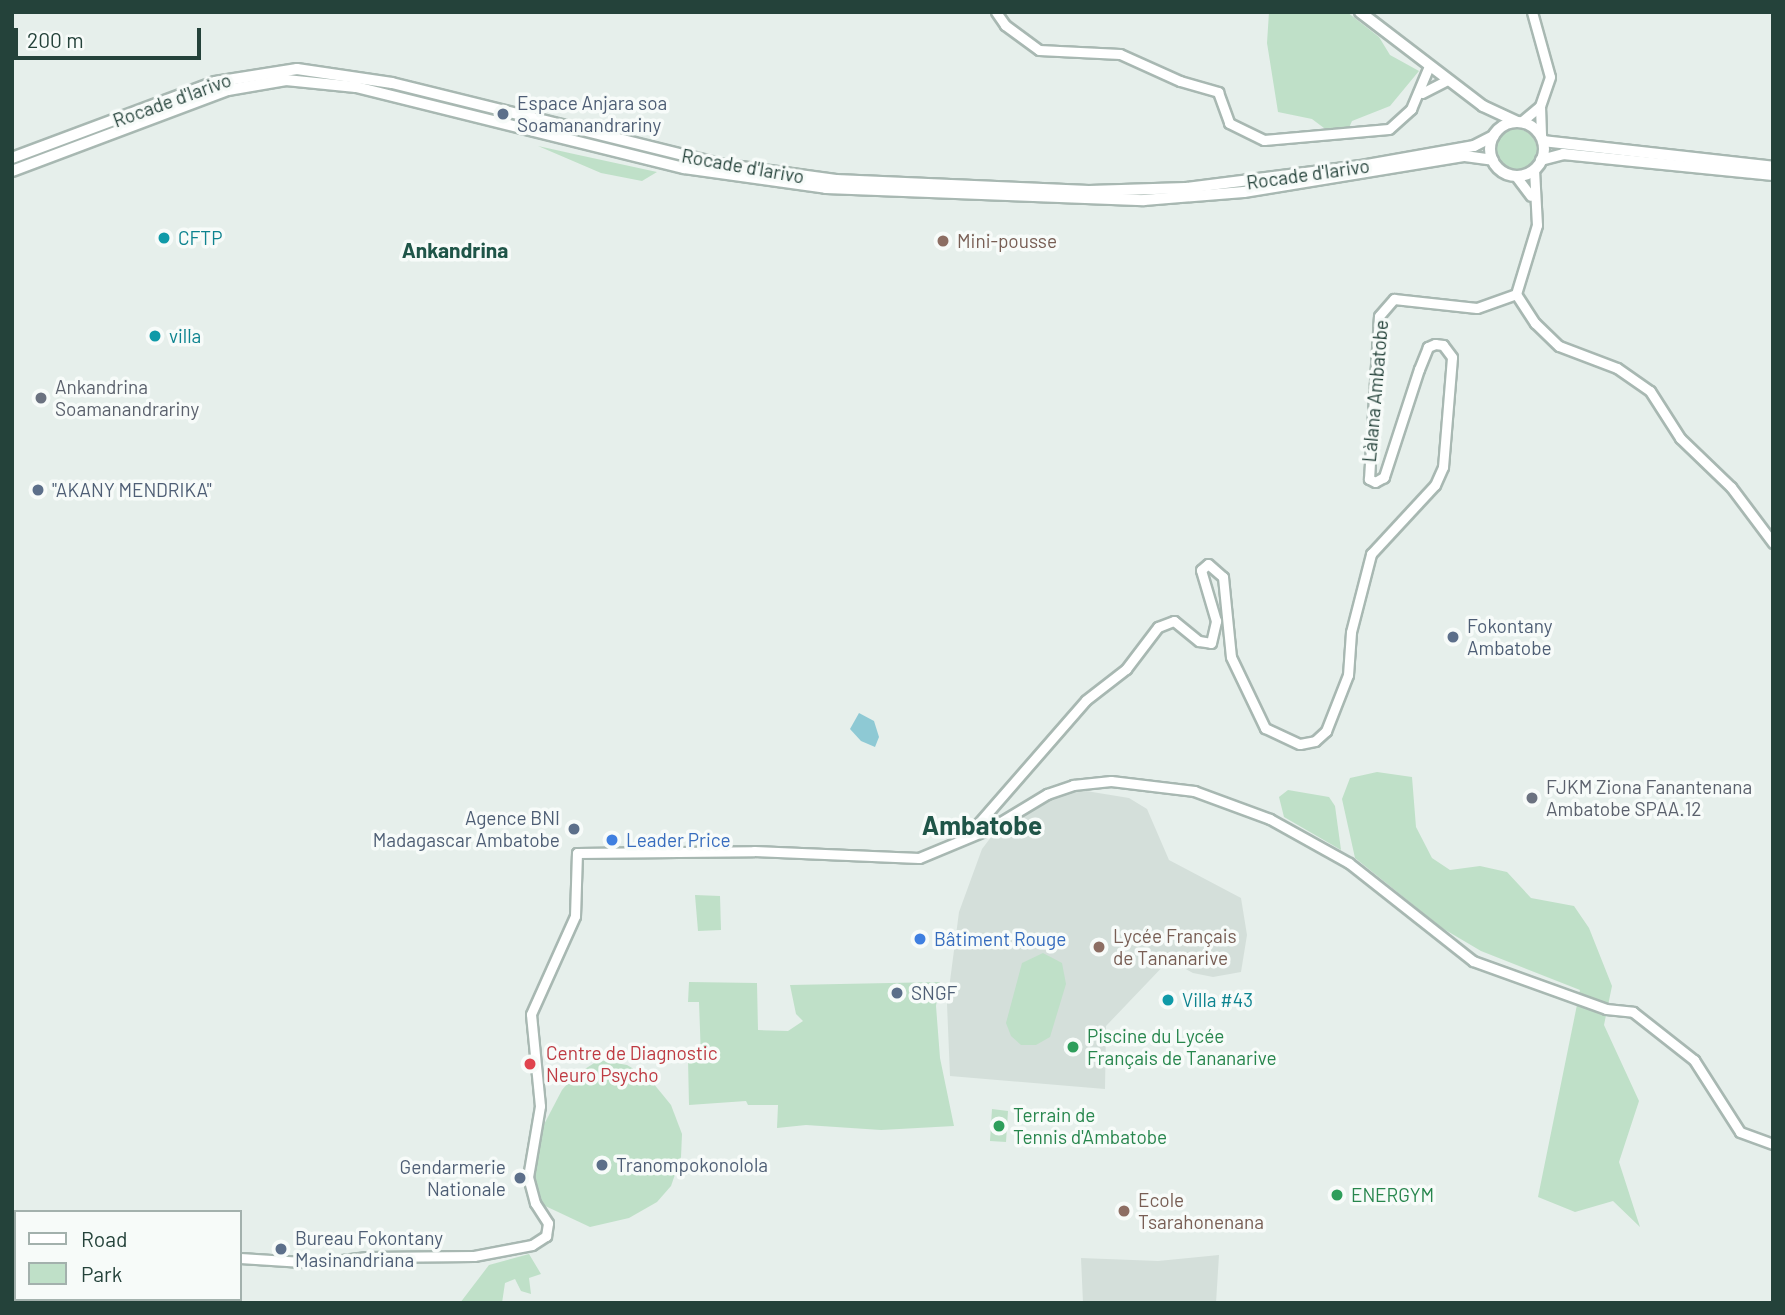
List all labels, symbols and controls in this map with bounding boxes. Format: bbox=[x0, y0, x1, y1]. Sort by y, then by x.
scale bar bbox=[18, 14, 205, 58]
text: 200 m bbox=[27, 27, 84, 52]
street label: Rocade d'Iarivo bbox=[110, 68, 234, 132]
place label: Espace Anjara soa Soamanandrariny bbox=[517, 92, 667, 136]
marker: Espace Anjara soa Soamanandrariny bbox=[495, 106, 511, 122]
street label: Rocade d'Iarivo bbox=[680, 144, 806, 188]
street label: Rocade d'Iarivo bbox=[1245, 154, 1371, 194]
place label: CFTP bbox=[178, 227, 222, 249]
marker: CFTP bbox=[156, 230, 172, 246]
place label: Mini-pousse bbox=[957, 230, 1057, 252]
marker: Mini-pousse bbox=[935, 233, 951, 249]
district label: Ankandrina bbox=[402, 237, 508, 263]
street label: Làlana Ambatobe bbox=[1357, 319, 1393, 463]
place label: villa bbox=[169, 325, 201, 347]
marker: villa bbox=[147, 328, 163, 344]
place label: Ankandrina Soamanandrariny bbox=[55, 376, 199, 420]
marker: Ankandrina Soamanandrariny bbox=[33, 390, 49, 406]
place label: "AKANY MENDRIKA" bbox=[52, 479, 212, 501]
marker: "AKANY MENDRIKA" bbox=[30, 482, 46, 498]
place label: Fokontany Ambatobe bbox=[1467, 615, 1553, 659]
marker: Fokontany Ambatobe bbox=[1445, 629, 1461, 645]
place label: FJKM Ziona Fanantenana Ambatobe SPAA.12 bbox=[1546, 776, 1752, 820]
marker: FJKM Ziona Fanantenana Ambatobe SPAA.12 bbox=[1524, 790, 1540, 806]
place label: Agence BNI Madagascar Ambatobe bbox=[373, 807, 560, 851]
district label: Ambatobe bbox=[922, 809, 1042, 841]
marker: Agence BNI Madagascar Ambatobe bbox=[566, 821, 582, 837]
place label: Leader Price bbox=[626, 829, 731, 851]
marker: Leader Price bbox=[604, 832, 620, 848]
place label: Lycée Français de Tananarive bbox=[1113, 925, 1237, 969]
place label: Bâtiment Rouge bbox=[934, 928, 1066, 950]
marker: Bâtiment Rouge bbox=[912, 931, 928, 947]
marker: Lycée Français de Tananarive bbox=[1091, 939, 1107, 955]
place label: SNGF bbox=[911, 982, 957, 1004]
marker: SNGF bbox=[889, 985, 905, 1001]
place label: Villa #43 bbox=[1182, 989, 1253, 1011]
marker: Villa #43 bbox=[1160, 992, 1176, 1008]
place label: Piscine du Lycée Français de Tananarive bbox=[1087, 1025, 1277, 1069]
marker: Piscine du Lycée Français de Tananarive bbox=[1065, 1039, 1081, 1055]
place label: Centre de Diagnostic Neuro Psycho bbox=[546, 1042, 718, 1086]
marker: Centre de Diagnostic Neuro Psycho bbox=[520, 1054, 540, 1074]
place label: Terrain de Tennis d'Ambatobe bbox=[1013, 1104, 1167, 1148]
marker: Terrain de Tennis d'Ambatobe bbox=[991, 1118, 1007, 1134]
place label: Tranompokonolola bbox=[616, 1154, 768, 1176]
place label: Gendarmerie Nationale bbox=[400, 1156, 506, 1200]
marker: Tranompokonolola bbox=[594, 1157, 610, 1173]
marker: Gendarmerie Nationale bbox=[512, 1170, 528, 1186]
place label: ENERGYM bbox=[1351, 1184, 1434, 1206]
marker: ENERGYM bbox=[1329, 1187, 1345, 1203]
place label: Ecole Tsarahonenana bbox=[1138, 1189, 1264, 1233]
marker: Ecole Tsarahonenana bbox=[1116, 1203, 1132, 1219]
legend bbox=[14, 1210, 242, 1301]
text: Road bbox=[81, 1226, 127, 1251]
place label: Bureau Fokontany Masinandriana bbox=[295, 1227, 443, 1271]
marker: Bureau Fokontany Masinandriana bbox=[273, 1241, 289, 1257]
text: Park bbox=[81, 1261, 122, 1286]

